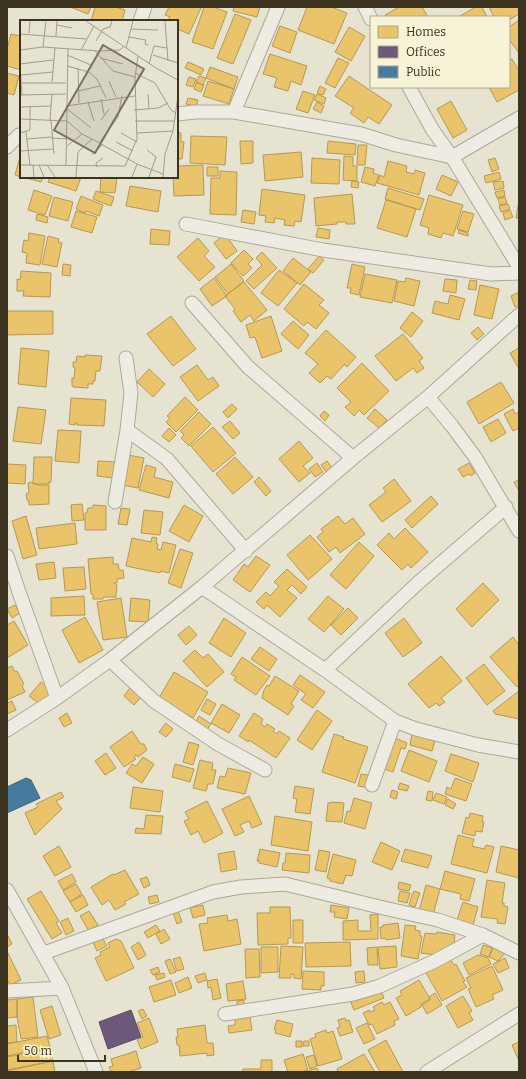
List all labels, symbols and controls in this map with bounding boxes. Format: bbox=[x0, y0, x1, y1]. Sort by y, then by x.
legend bbox=[370, 16, 510, 88]
inset map bbox=[20, 20, 178, 178]
text: Homes bbox=[406, 25, 446, 39]
text: Offices bbox=[406, 45, 445, 59]
text: Public bbox=[406, 65, 441, 79]
scale bar bbox=[18, 1037, 105, 1063]
text: 50 m bbox=[24, 1044, 53, 1058]

